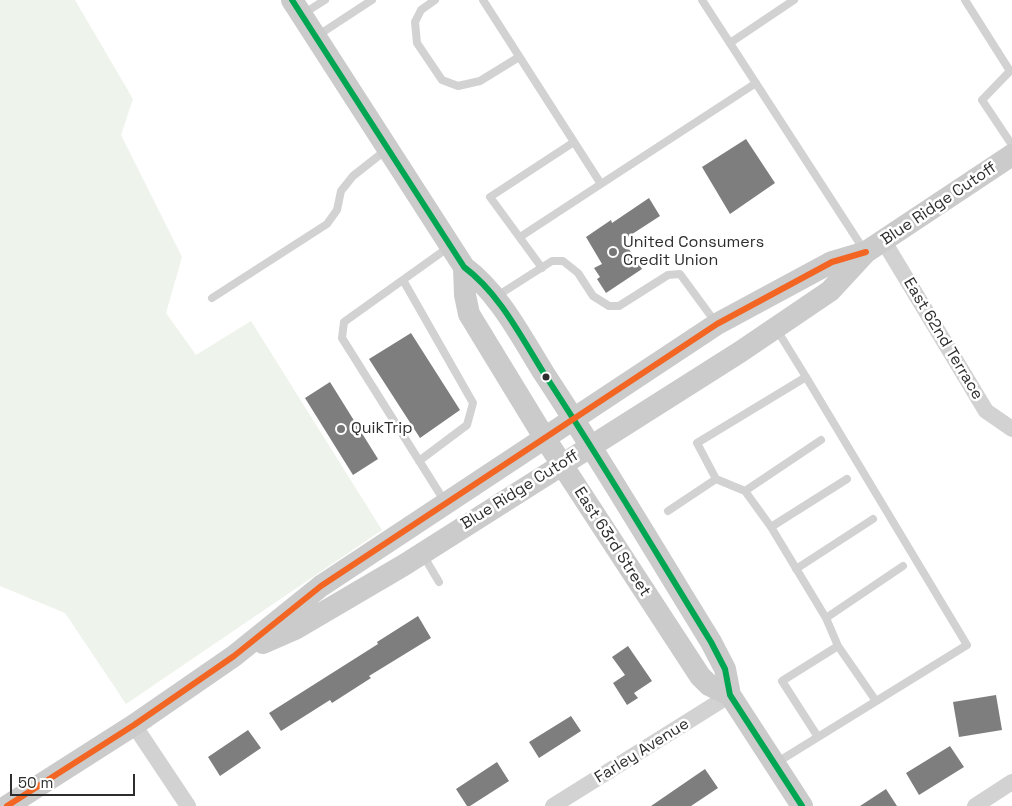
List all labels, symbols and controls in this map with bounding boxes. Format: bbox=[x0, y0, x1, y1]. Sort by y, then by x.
street label: Blue Ridge Cutoff bbox=[878, 158, 1000, 250]
place label: United Consumers Credit Union bbox=[623, 233, 764, 271]
marker: United Consumers Credit Union bbox=[607, 246, 619, 258]
street label: East 62nd Terrace bbox=[899, 275, 987, 403]
unlabelled marker bbox=[541, 372, 551, 382]
place label: QuikTrip bbox=[351, 419, 412, 439]
marker: QuikTrip bbox=[335, 423, 347, 435]
street label: Blue Ridge Cutoff bbox=[458, 446, 582, 534]
street label: East 63rd Street bbox=[570, 484, 654, 600]
street label: Farley Avenue bbox=[591, 714, 693, 788]
scale bar bbox=[12, 764, 138, 796]
text: 50 m bbox=[18, 773, 53, 792]

